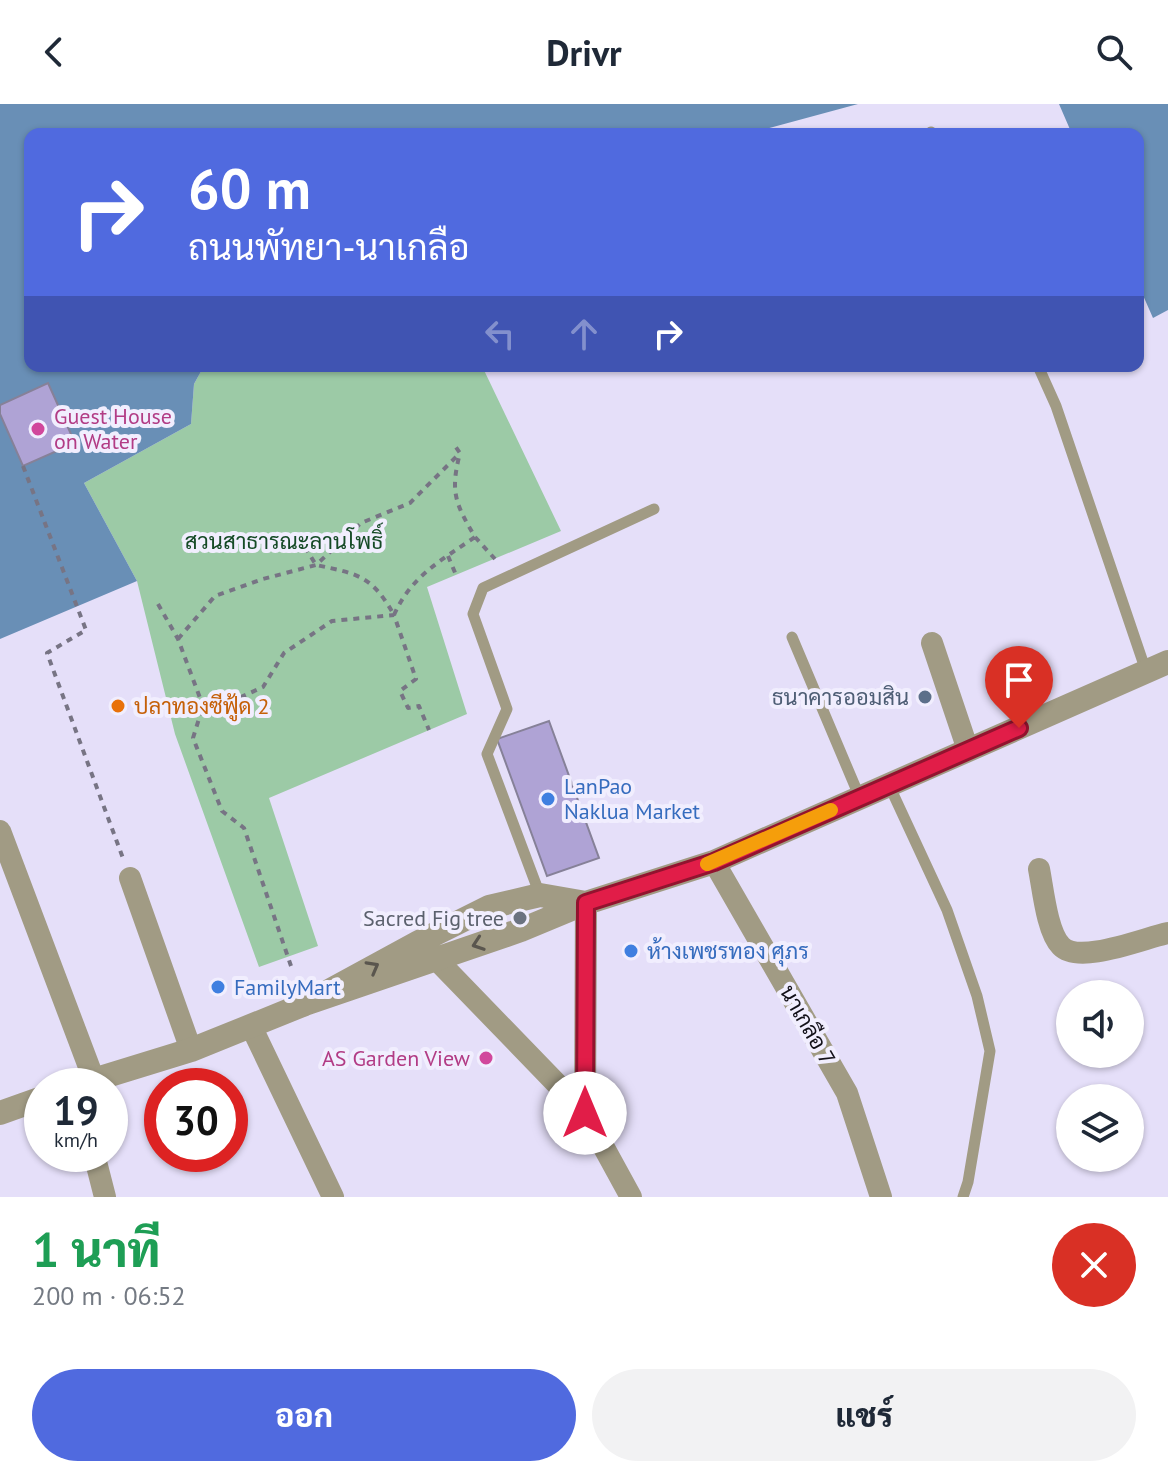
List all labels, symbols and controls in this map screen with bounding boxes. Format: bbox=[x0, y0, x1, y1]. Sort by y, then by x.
text: Drivr bbox=[546, 29, 622, 76]
icon: back bbox=[32, 30, 76, 74]
icon: search bbox=[1092, 30, 1136, 74]
text: 60 m bbox=[188, 152, 311, 224]
icon: right bbox=[56, 160, 160, 264]
text: ถนนพัทยา-นาเกลือ bbox=[188, 223, 470, 270]
icon: left bbox=[478, 312, 522, 356]
icon: ahead bbox=[562, 312, 606, 356]
icon: right bbox=[646, 312, 690, 356]
place label: Guest House on Water bbox=[54, 402, 172, 455]
marker: Guest House on Water bbox=[29, 420, 47, 438]
park label: สวนสาธารณะลานโพธิ์ bbox=[185, 522, 383, 555]
pin bbox=[985, 646, 1053, 728]
icon: arrive bbox=[997, 658, 1041, 702]
place label: ธนาคารออมสิน bbox=[772, 683, 909, 711]
marker: ธนาคารออมสิน bbox=[916, 688, 934, 706]
place label: ปลาทองซีฟู้ด 2 bbox=[134, 692, 269, 722]
marker: ปลาทองซีฟู้ด 2 bbox=[109, 697, 127, 715]
place label: LanPao Naklua Market bbox=[564, 772, 701, 825]
marker: LanPao Naklua Market bbox=[539, 790, 557, 808]
place label: Sacred Fig tree bbox=[363, 904, 504, 932]
marker: Sacred Fig tree bbox=[511, 909, 529, 927]
one-way arrow bbox=[472, 935, 486, 951]
place label: ห้างเพชรทอง ศุภร bbox=[647, 937, 809, 967]
marker: ห้างเพชรทอง ศุภร bbox=[622, 942, 640, 960]
one-way arrow bbox=[365, 961, 380, 976]
place label: FamilyMart bbox=[234, 973, 341, 1001]
marker: FamilyMart bbox=[209, 978, 227, 996]
street label: นาเกลือ 7 bbox=[774, 980, 842, 1070]
map controls bbox=[1056, 980, 1144, 1172]
button: sound bbox=[1056, 980, 1144, 1068]
place label: AS Garden View bbox=[322, 1044, 470, 1072]
marker: AS Garden View bbox=[477, 1049, 495, 1067]
speed limit sign: 30 bbox=[144, 1068, 248, 1172]
position arrow bbox=[543, 1071, 627, 1155]
text: 19 bbox=[53, 1084, 99, 1136]
button: layers bbox=[1056, 1084, 1144, 1172]
text: km/h bbox=[54, 1127, 98, 1153]
text: 1 นาที bbox=[32, 1218, 161, 1280]
button: close bbox=[1052, 1223, 1136, 1307]
text: 200 m · 06:52 bbox=[32, 1279, 186, 1312]
button: ออก bbox=[32, 1369, 576, 1461]
button: แชร์ bbox=[592, 1369, 1136, 1461]

